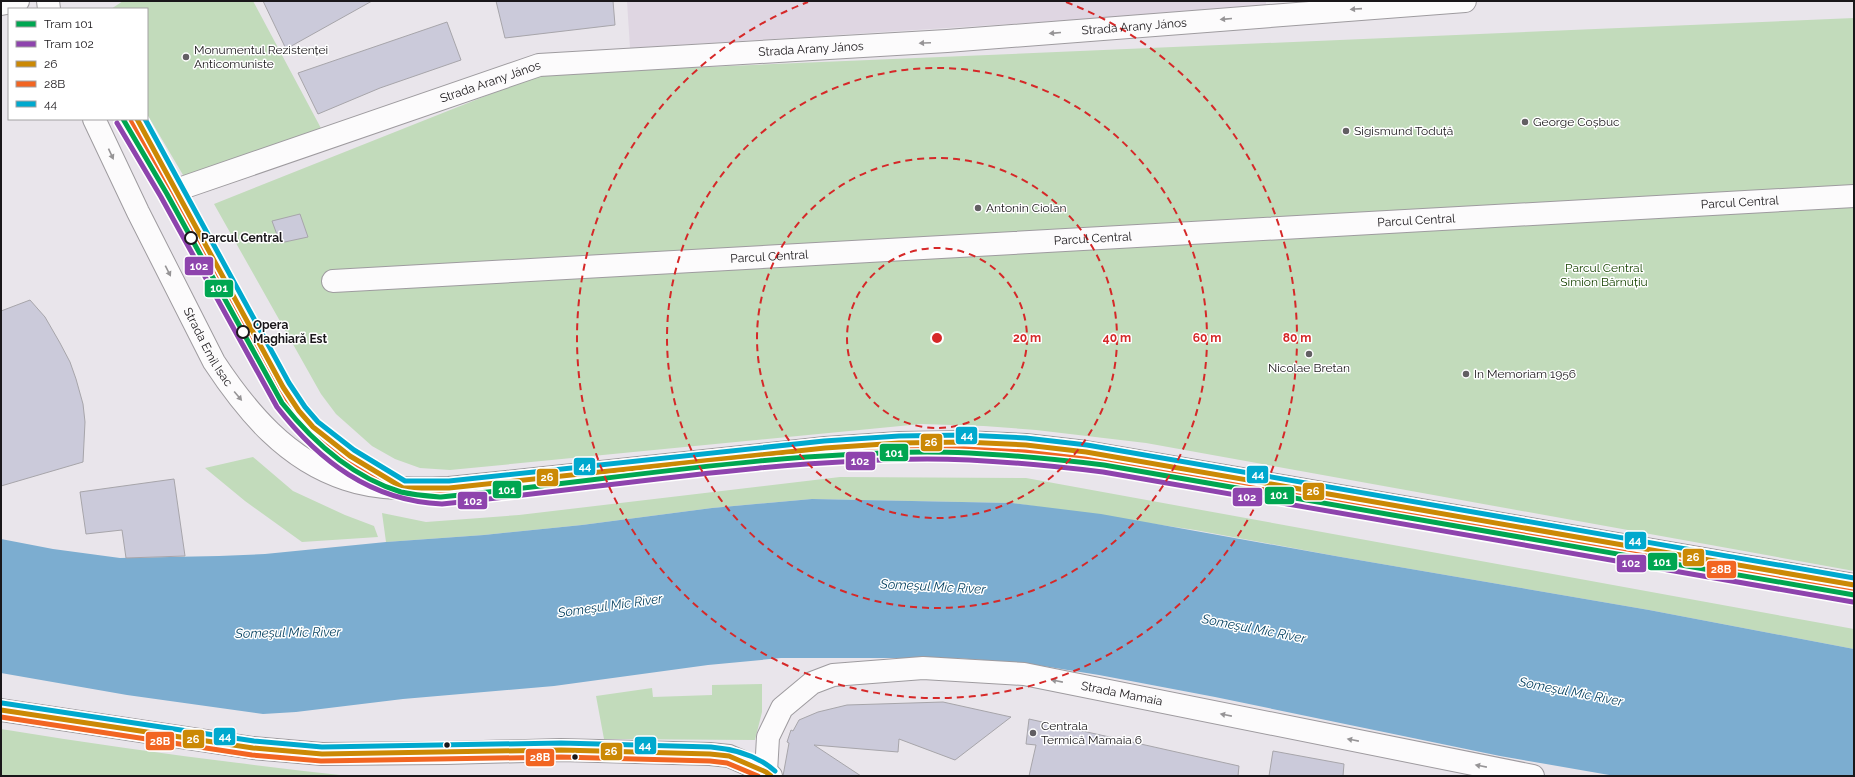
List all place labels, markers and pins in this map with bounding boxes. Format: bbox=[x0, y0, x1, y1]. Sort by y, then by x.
place label: Monumentul Rezistenței Anticomuniste bbox=[194, 43, 328, 71]
marker: Monumentul Rezistenței Anticomuniste bbox=[181, 52, 191, 62]
place label: George Coșbuc bbox=[1533, 115, 1620, 129]
marker: George Coșbuc bbox=[1520, 117, 1530, 127]
place label: Sigismund Toduță bbox=[1354, 124, 1453, 138]
marker: Sigismund Toduță bbox=[1341, 126, 1351, 136]
place label: Antonin Ciolan bbox=[986, 201, 1067, 215]
marker: Antonin Ciolan bbox=[973, 203, 983, 213]
marker: Parcul Central bbox=[184, 231, 198, 245]
place label: Parcul Central bbox=[201, 231, 283, 245]
place label: Opera Maghiară Est bbox=[253, 318, 327, 346]
marker: Opera Maghiară Est bbox=[236, 325, 250, 339]
centre of rings bbox=[930, 331, 944, 345]
marker: Nicolae Bretan bbox=[1304, 349, 1314, 359]
place label: Nicolae Bretan bbox=[1268, 361, 1350, 375]
place label: In Memoriam 1956 bbox=[1474, 367, 1576, 381]
marker: In Memoriam 1956 bbox=[1461, 369, 1471, 379]
place label: Centrala Termică Mamaia 6 bbox=[1041, 719, 1142, 747]
marker: Centrala Termică Mamaia 6 bbox=[1028, 728, 1038, 738]
unlabelled marker bbox=[442, 740, 452, 750]
unlabelled marker bbox=[570, 752, 580, 762]

